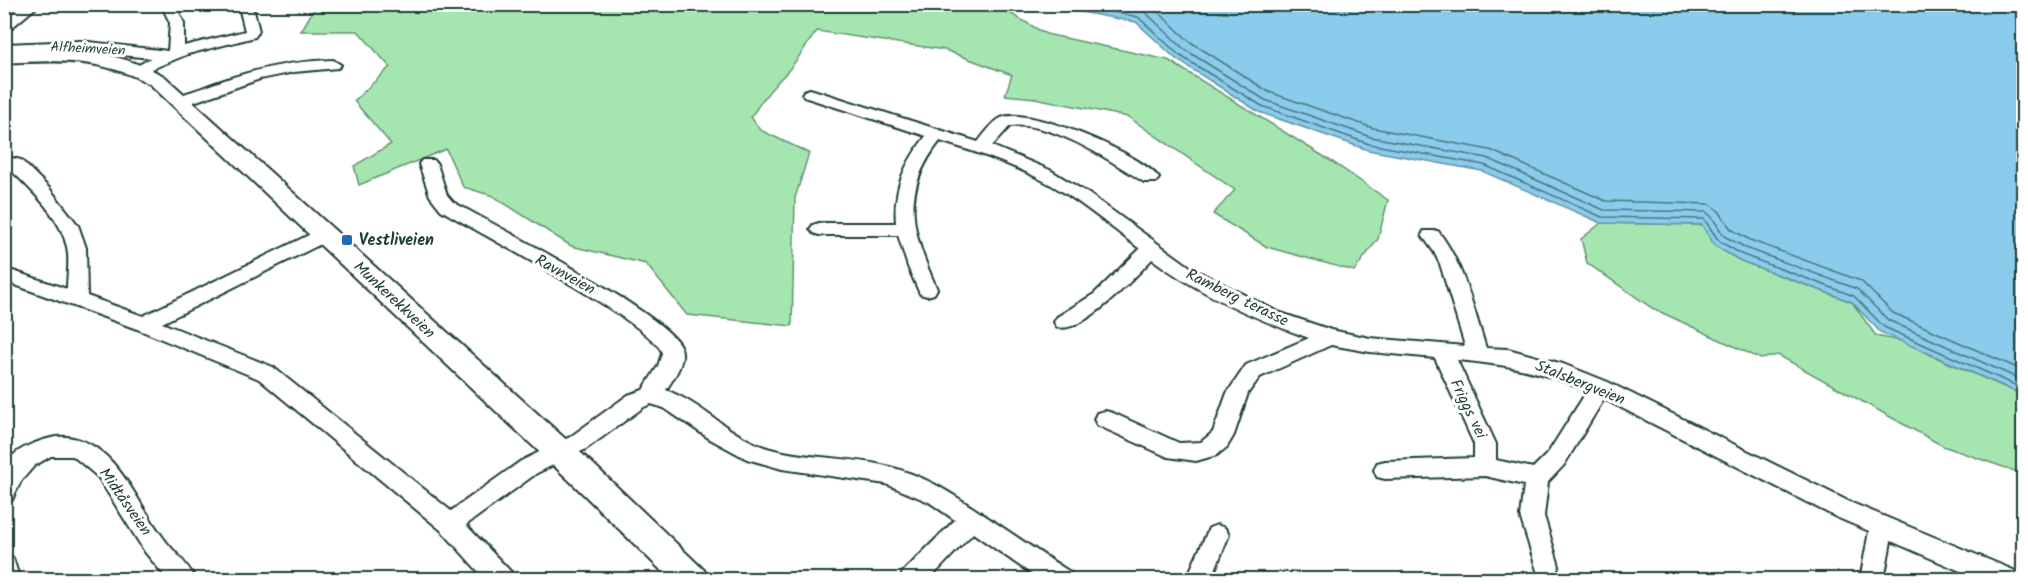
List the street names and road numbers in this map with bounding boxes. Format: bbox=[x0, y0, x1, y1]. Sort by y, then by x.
street label: Alfheimveien bbox=[50, 36, 126, 62]
street label: Ravnveien bbox=[530, 248, 600, 302]
street label: Munkerekkveien bbox=[347, 255, 441, 345]
street label: Ramberg terasse bbox=[1181, 262, 1293, 334]
street label: Stalsbergveien bbox=[1531, 354, 1629, 412]
street label: Friggs vei bbox=[1443, 375, 1494, 444]
street label: Midtåsveien bbox=[92, 463, 158, 541]

